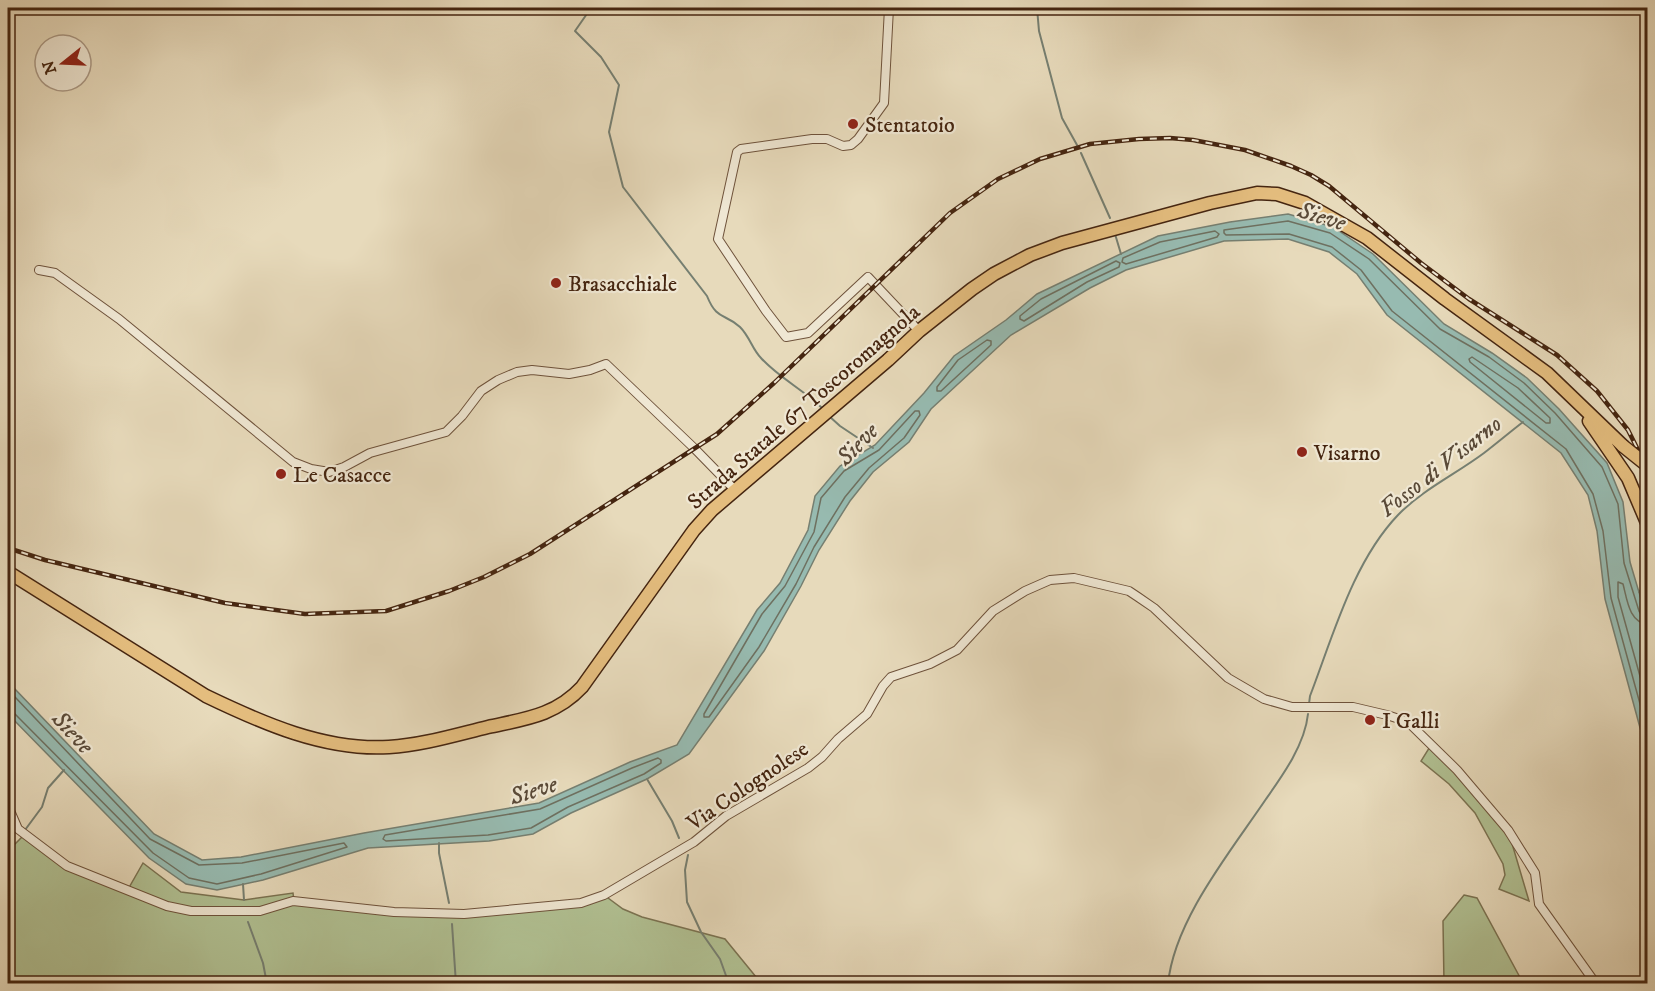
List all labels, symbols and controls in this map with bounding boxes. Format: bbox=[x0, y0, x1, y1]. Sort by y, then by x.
north arrow bbox=[33, 33, 93, 93]
text: N bbox=[38, 58, 61, 77]
place label: Stentatoio bbox=[865, 112, 955, 139]
marker: Stentatoio bbox=[846, 117, 860, 131]
water label: Sieve bbox=[1293, 195, 1350, 239]
place label: Brasacchiale bbox=[568, 271, 677, 298]
marker: Brasacchiale bbox=[549, 276, 563, 290]
street label: Strada Statale 67 Toscoromagnola bbox=[682, 298, 926, 516]
water label: Fosso di Visarno bbox=[1373, 409, 1508, 524]
water label: Sieve bbox=[829, 416, 886, 473]
place label: Visarno bbox=[1313, 440, 1380, 467]
marker: Visarno bbox=[1295, 445, 1309, 459]
place label: Le Casacce bbox=[293, 462, 391, 489]
marker: Le Casacce bbox=[274, 467, 288, 481]
water label: Sieve bbox=[44, 704, 100, 761]
place label: I Galli bbox=[1382, 708, 1439, 735]
marker: I Galli bbox=[1363, 713, 1377, 727]
street label: Via Colognolese bbox=[681, 736, 814, 837]
water label: Sieve bbox=[505, 769, 562, 813]

